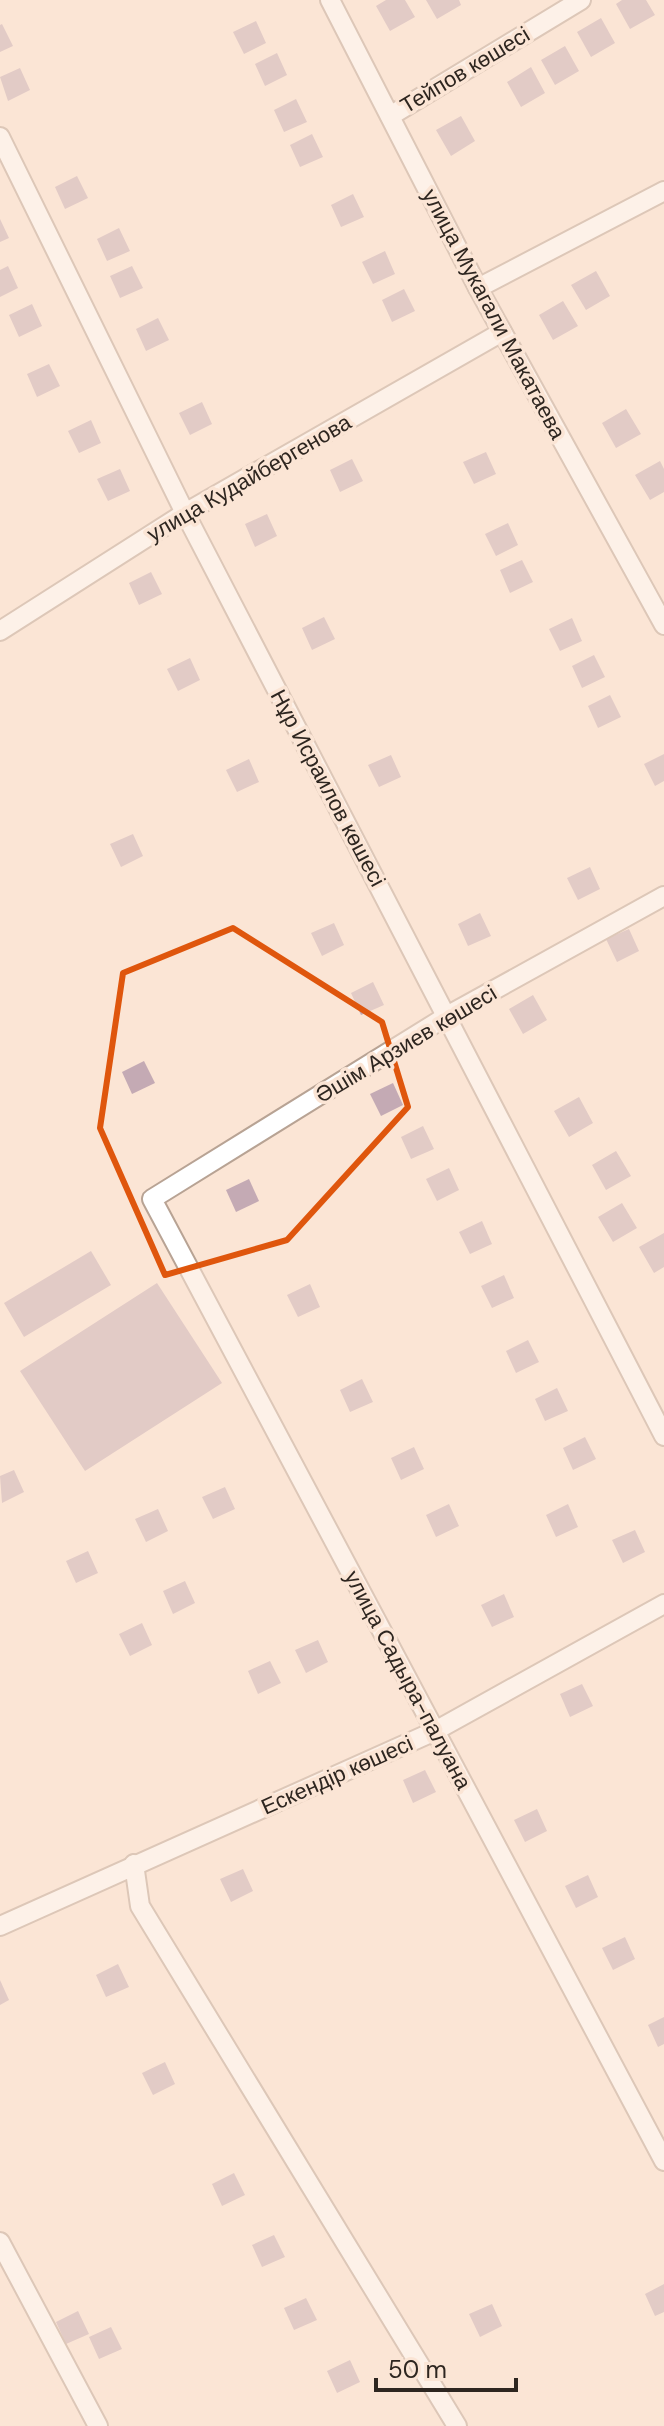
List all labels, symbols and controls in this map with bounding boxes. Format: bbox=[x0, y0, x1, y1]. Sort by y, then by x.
street label: Тейпов көшесі bbox=[395, 20, 535, 120]
street label: улица Мукагали Макатаева bbox=[416, 184, 573, 445]
street label: улица Кудайбергенова bbox=[142, 407, 357, 548]
street label: Нұр Исраилов көшесі bbox=[264, 684, 392, 892]
street label: Әшім Арзиев көшесі bbox=[310, 978, 502, 1110]
street label: улица Садыра-палуана bbox=[338, 1565, 478, 1795]
street label: Ескендір көшесі bbox=[257, 1729, 417, 1821]
scale bar bbox=[376, 2342, 516, 2392]
text: 50 m bbox=[388, 2354, 447, 2385]

